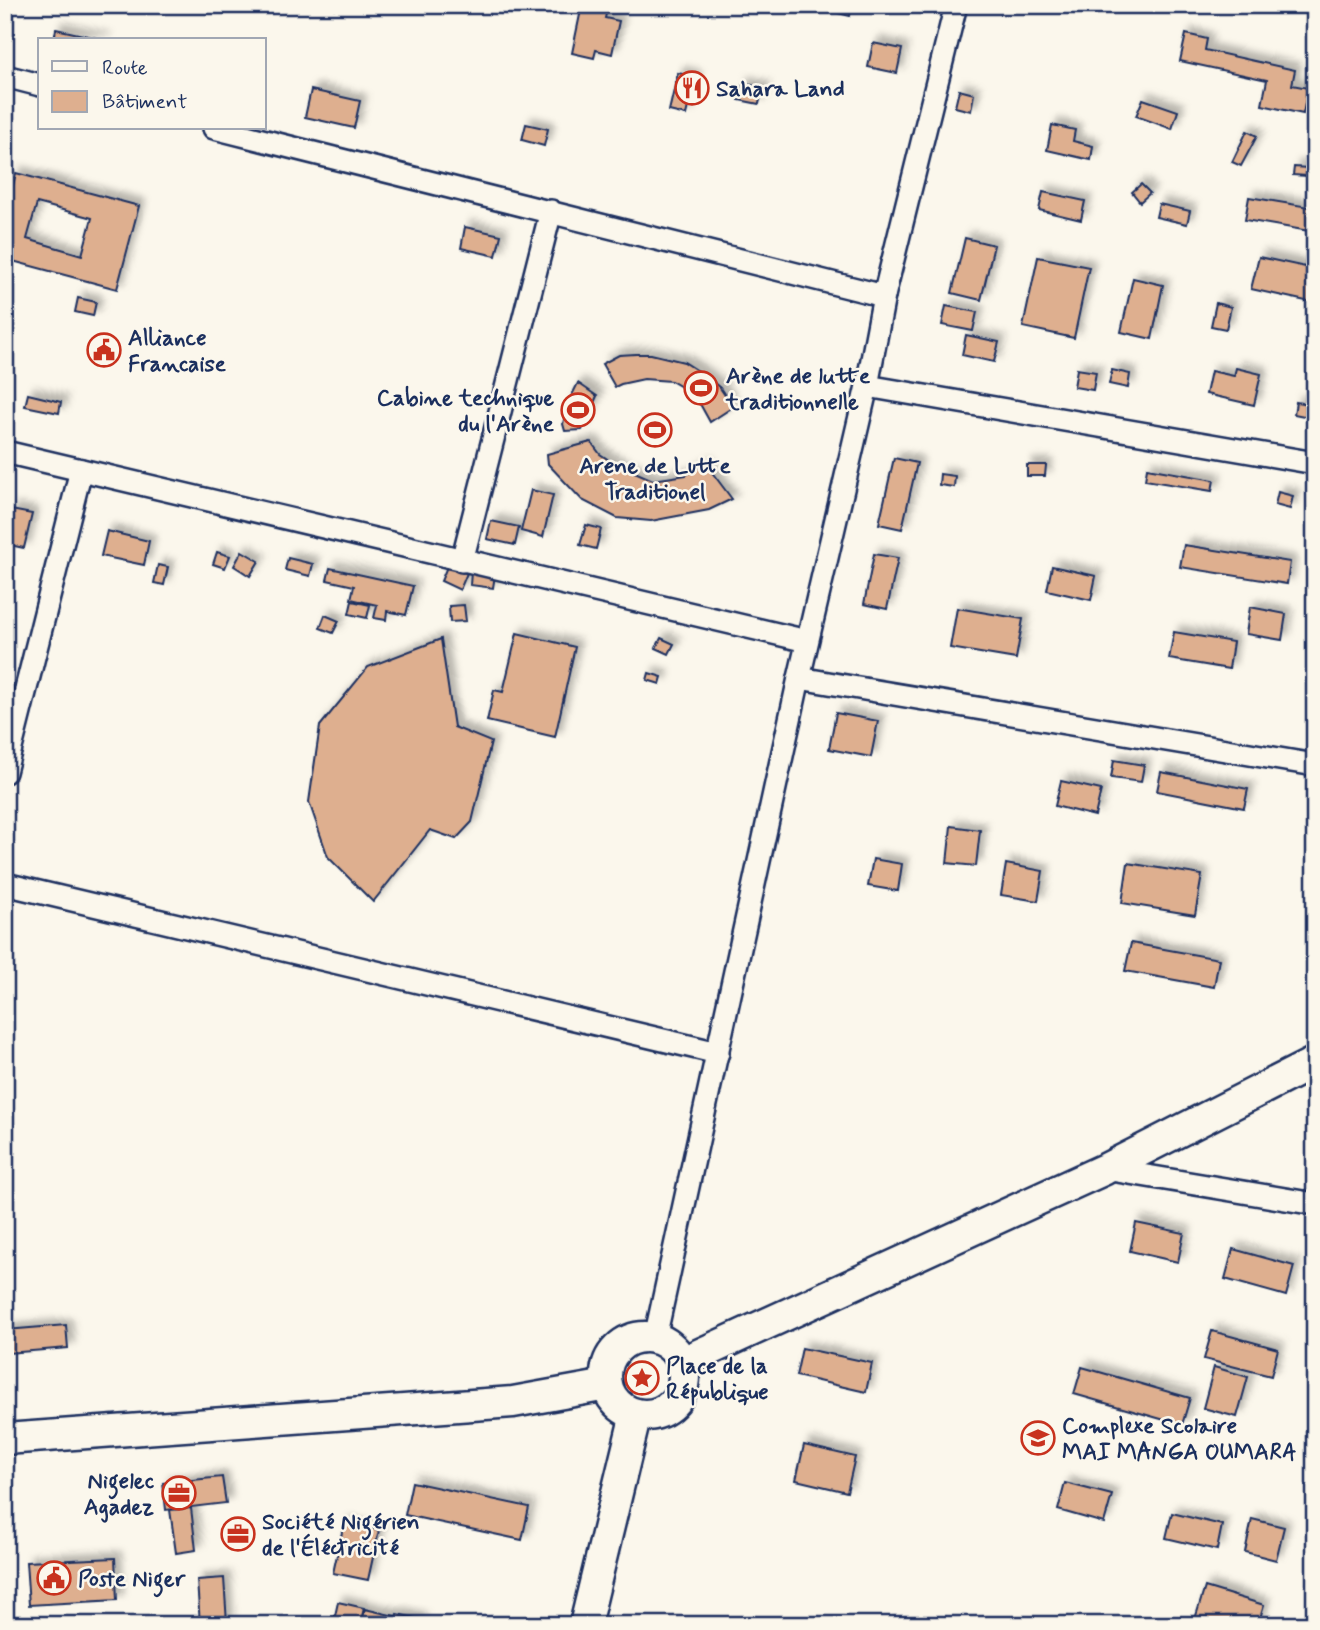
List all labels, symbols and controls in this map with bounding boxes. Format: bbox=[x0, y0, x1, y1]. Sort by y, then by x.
legend bbox=[38, 38, 266, 130]
text: Route bbox=[102, 54, 148, 82]
restaurant icon: Sahara Land bbox=[673, 69, 711, 107]
place label: Sahara Land bbox=[716, 75, 845, 105]
text: Bâtiment bbox=[102, 88, 187, 116]
place label: Alliance Francaise bbox=[128, 324, 227, 380]
public building icon: Alliance Francaise bbox=[85, 331, 123, 369]
place label: Arène de lutte traditionnelle bbox=[725, 362, 871, 418]
sports icon: Arène de lutte traditionnelle bbox=[682, 369, 720, 407]
place label: Cabine technique du l'Arène bbox=[377, 384, 555, 440]
sports icon: Cabine technique du l'Arène bbox=[559, 391, 597, 429]
sports icon: Arene de Lutte Traditionel bbox=[636, 411, 674, 449]
place label: Arene de Lutte Traditionel bbox=[579, 452, 732, 508]
place label: Place de la République bbox=[666, 1352, 769, 1408]
place icon: Place de la République bbox=[623, 1359, 661, 1397]
place label: Complexe Scolaire MAI MANGA OUMARA bbox=[1062, 1412, 1297, 1468]
school or university icon: Complexe Scolaire MAI MANGA OUMARA bbox=[1019, 1419, 1057, 1457]
place label: Nigelec Agadez bbox=[84, 1467, 155, 1523]
office icon: Nigelec Agadez bbox=[160, 1474, 198, 1512]
place label: Société Nigérien de l'Éléctricité bbox=[262, 1508, 420, 1564]
office icon: Société Nigérien de l'Éléctricité bbox=[219, 1515, 257, 1553]
public building icon: Poste Niger bbox=[35, 1559, 73, 1597]
place label: Poste Niger bbox=[78, 1565, 186, 1598]

